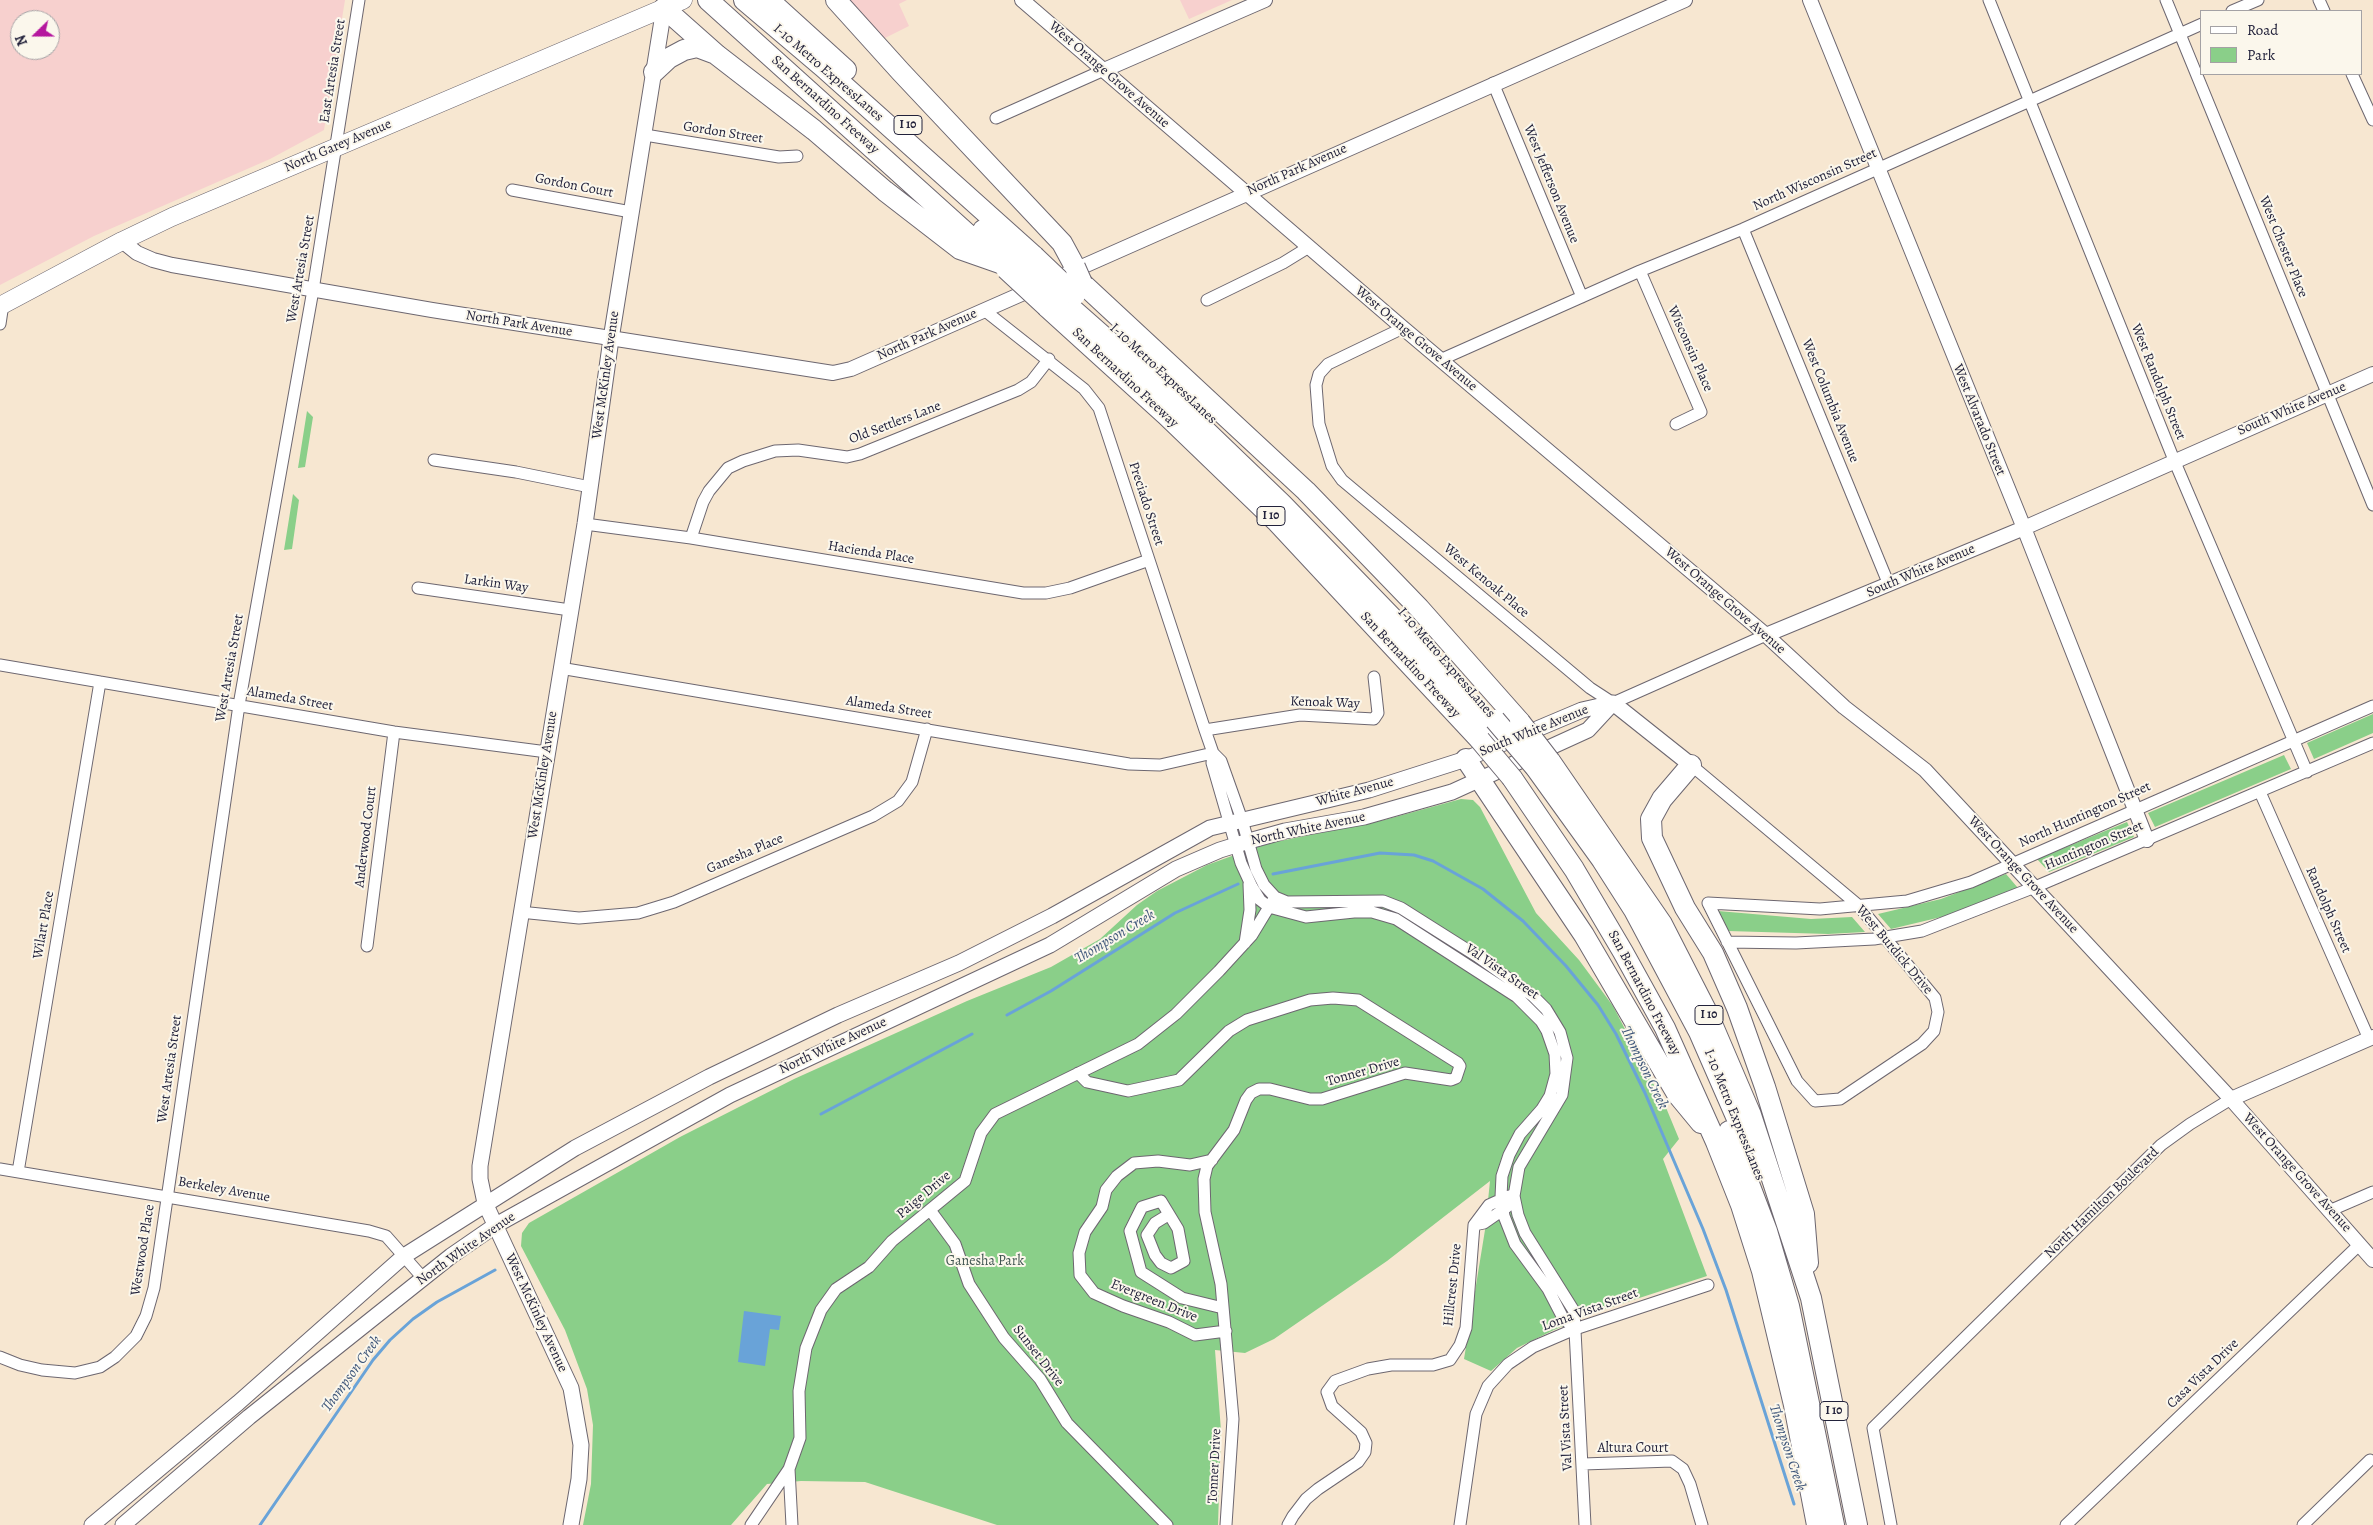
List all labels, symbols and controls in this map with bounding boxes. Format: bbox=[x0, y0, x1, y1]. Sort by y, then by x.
north arrow bbox=[10, 10, 60, 60]
legend bbox=[2200, 10, 2363, 75]
street label: East Artesia Street bbox=[316, 18, 350, 124]
street label: West Orange Grove Avenue bbox=[1045, 18, 1173, 132]
text: Road bbox=[2247, 20, 2278, 40]
street label: I-10 Metro ExpressLanes bbox=[770, 21, 886, 125]
text: N bbox=[11, 32, 32, 49]
text: Park bbox=[2247, 45, 2275, 65]
street label: San Bernardino Freeway bbox=[768, 52, 882, 158]
street label: North Garey Avenue bbox=[282, 116, 394, 176]
road number: I 10 bbox=[894, 116, 922, 134]
street label: Gordon Street bbox=[682, 118, 764, 148]
street label: West Jefferson Avenue bbox=[1520, 122, 1582, 246]
street label: North Park Avenue bbox=[1244, 140, 1350, 200]
street label: North Wisconsin Street bbox=[1750, 145, 1880, 215]
street label: Gordon Court bbox=[534, 170, 614, 202]
street label: West Chester Place bbox=[2255, 194, 2311, 300]
street label: West Artesia Street bbox=[283, 214, 319, 324]
street label: West Orange Grove Avenue bbox=[1352, 283, 1480, 395]
street label: Wisconsin Place bbox=[1664, 304, 1716, 394]
street label: North Park Avenue bbox=[874, 305, 980, 365]
street label: North Park Avenue bbox=[464, 307, 574, 341]
street label: West McKinley Avenue bbox=[589, 310, 623, 440]
street label: I-10 Metro ExpressLanes bbox=[1106, 320, 1220, 428]
street label: West Randolph Street bbox=[2127, 321, 2189, 443]
street label: San Bernardino Freeway bbox=[1068, 324, 1182, 432]
street label: West Columbia Avenue bbox=[1798, 337, 1862, 465]
street label: West Alvarado Street bbox=[1949, 362, 2009, 478]
street label: South White Avenue bbox=[2235, 379, 2349, 439]
street label: Old Settlers Lane bbox=[847, 398, 943, 448]
street label: Preciado Street bbox=[1125, 460, 1167, 548]
road number: I 10 bbox=[1257, 506, 1285, 526]
street label: Hacienda Place bbox=[827, 538, 915, 568]
street label: West Kenoak Place bbox=[1440, 540, 1532, 622]
street label: South White Avenue bbox=[1864, 541, 1978, 601]
street label: West Orange Grove Avenue bbox=[1661, 544, 1789, 658]
street label: Larkin Way bbox=[463, 571, 529, 597]
street label: I-10 Metro ExpressLanes bbox=[1394, 605, 1498, 721]
street label: San Bernardino Freeway bbox=[1356, 608, 1464, 722]
street label: West Artesia Street bbox=[212, 613, 248, 723]
street label: Alameda Street bbox=[246, 683, 334, 715]
street label: Alameda Street bbox=[845, 693, 933, 723]
street label: Kenoak Way bbox=[1290, 693, 1360, 713]
street label: South White Avenue bbox=[1477, 701, 1591, 761]
street label: West McKinley Avenue bbox=[525, 710, 561, 840]
street label: White Avenue bbox=[1314, 774, 1396, 810]
street label: North Huntington Street bbox=[2016, 778, 2154, 852]
street label: Anderwood Court bbox=[351, 785, 381, 889]
street label: North White Avenue bbox=[1249, 809, 1367, 849]
street label: West Orange Grove Avenue bbox=[1964, 813, 2082, 937]
street label: Huntington Street bbox=[2042, 818, 2146, 874]
street label: Ganesha Place bbox=[704, 830, 786, 878]
street label: Randolph Street bbox=[2302, 864, 2354, 956]
street label: Wilart Place bbox=[30, 890, 58, 960]
street label: West Burdick Drive bbox=[1852, 902, 1936, 998]
water label: Thompson Creek bbox=[1072, 906, 1158, 968]
street label: San Bernardino Freeway bbox=[1604, 928, 1684, 1058]
street label: Val Vista Street bbox=[1462, 940, 1542, 1004]
road number: I 10 bbox=[1695, 1006, 1723, 1024]
street label: West Artesia Street bbox=[154, 1014, 186, 1124]
street label: North White Avenue bbox=[777, 1014, 889, 1078]
water label: Thompson Creek bbox=[1616, 1024, 1672, 1112]
street label: I-10 Metro ExpressLanes bbox=[1700, 1047, 1768, 1183]
street label: Tonner Drive bbox=[1325, 1054, 1401, 1090]
street label: West Orange Grove Avenue bbox=[2239, 1110, 2355, 1236]
street label: North Hamilton Boulevard bbox=[2041, 1144, 2163, 1262]
street label: Paige Drive bbox=[894, 1168, 954, 1222]
street label: Berkeley Avenue bbox=[177, 1174, 271, 1206]
street label: Westwood Place bbox=[128, 1203, 158, 1297]
street label: North White Avenue bbox=[413, 1209, 519, 1289]
street label: Hillcrest Drive bbox=[1440, 1243, 1466, 1327]
street label: West McKinley Avenue bbox=[501, 1251, 571, 1375]
park label: Ganesha Park bbox=[946, 1254, 1024, 1270]
street label: Evergreen Drive bbox=[1108, 1276, 1200, 1326]
street label: Loma Vista Street bbox=[1540, 1285, 1640, 1335]
street label: Sunset Drive bbox=[1009, 1322, 1067, 1390]
water label: Thompson Creek bbox=[318, 1332, 386, 1416]
street label: Casa Vista Drive bbox=[2164, 1336, 2242, 1412]
street label: Val Vista Street bbox=[1555, 1385, 1577, 1471]
water label: Thompson Creek bbox=[1765, 1402, 1809, 1494]
road number: I 10 bbox=[1820, 1402, 1848, 1420]
street label: Tonner Drive bbox=[1205, 1428, 1225, 1504]
street label: Altura Court bbox=[1597, 1441, 1669, 1457]

